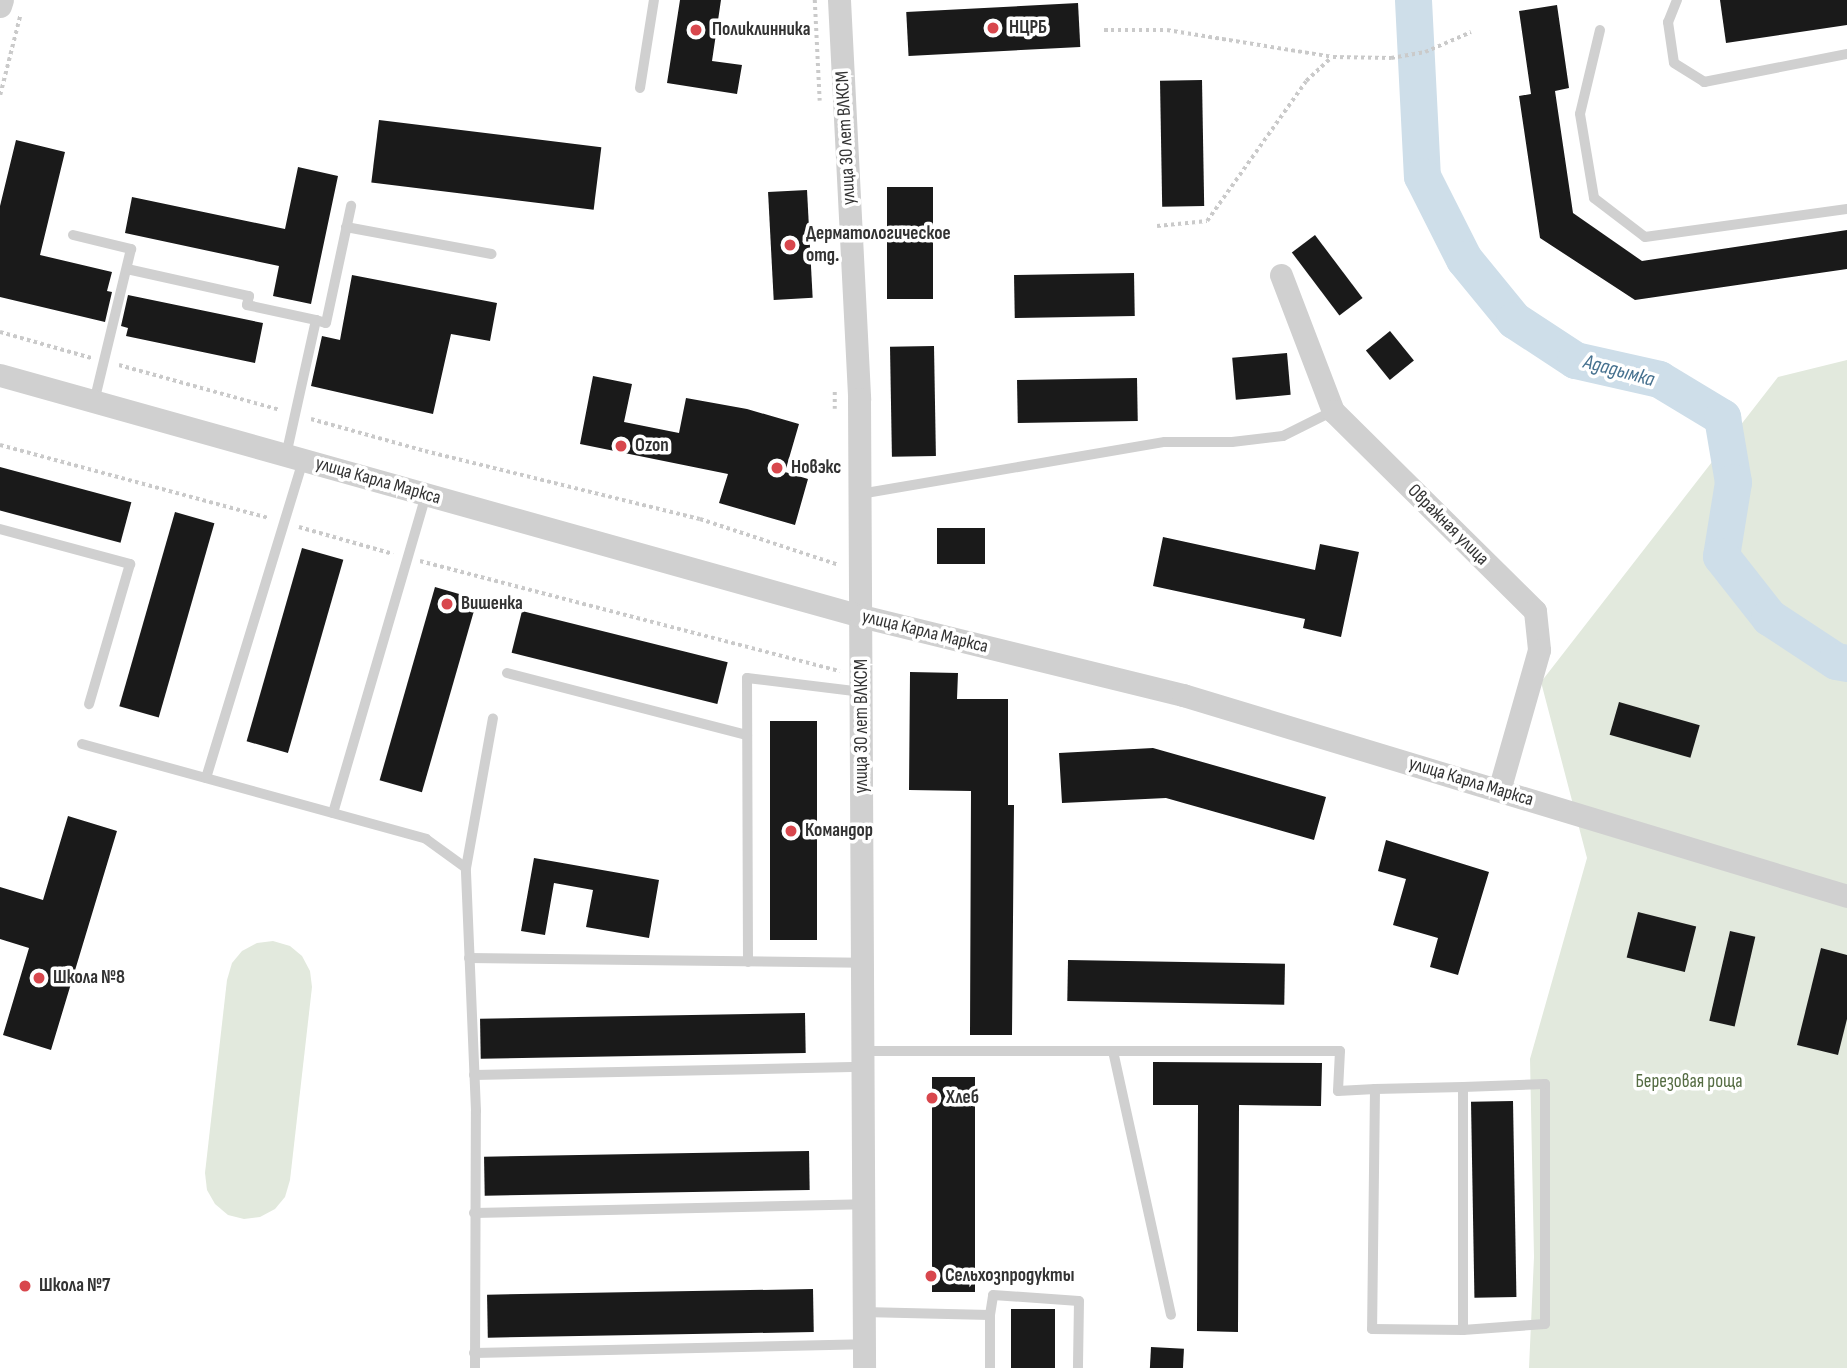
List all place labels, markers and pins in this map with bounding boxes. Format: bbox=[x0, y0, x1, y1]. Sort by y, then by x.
place label: НЦРБ bbox=[1009, 17, 1047, 39]
marker: НЦРБ bbox=[983, 18, 1003, 38]
place label: Поликлинника bbox=[712, 19, 810, 41]
marker: Поликлинника bbox=[686, 20, 706, 40]
place label: Дерматологическое отд. bbox=[806, 223, 951, 267]
marker: Дерматологическое отд. bbox=[780, 235, 800, 255]
place label: Ozon bbox=[635, 435, 669, 457]
marker: Ozon bbox=[613, 438, 629, 454]
place label: Новэкс bbox=[791, 457, 841, 479]
marker: Новэкс bbox=[769, 460, 785, 476]
place label: Вишенка bbox=[461, 593, 523, 615]
marker: Вишенка bbox=[439, 596, 455, 612]
place label: Командор bbox=[805, 820, 873, 842]
marker: Командор bbox=[783, 823, 799, 839]
place label: Школа №8 bbox=[53, 967, 125, 989]
marker: Школа №8 bbox=[31, 970, 47, 986]
place label: Хлеб bbox=[946, 1087, 979, 1109]
marker: Хлеб bbox=[924, 1090, 940, 1106]
place label: Сельхозпродукты bbox=[945, 1265, 1074, 1287]
marker: Сельхозпродукты bbox=[923, 1268, 939, 1284]
place label: Школа №7 bbox=[39, 1275, 110, 1297]
marker: Школа №7 bbox=[17, 1278, 33, 1294]

